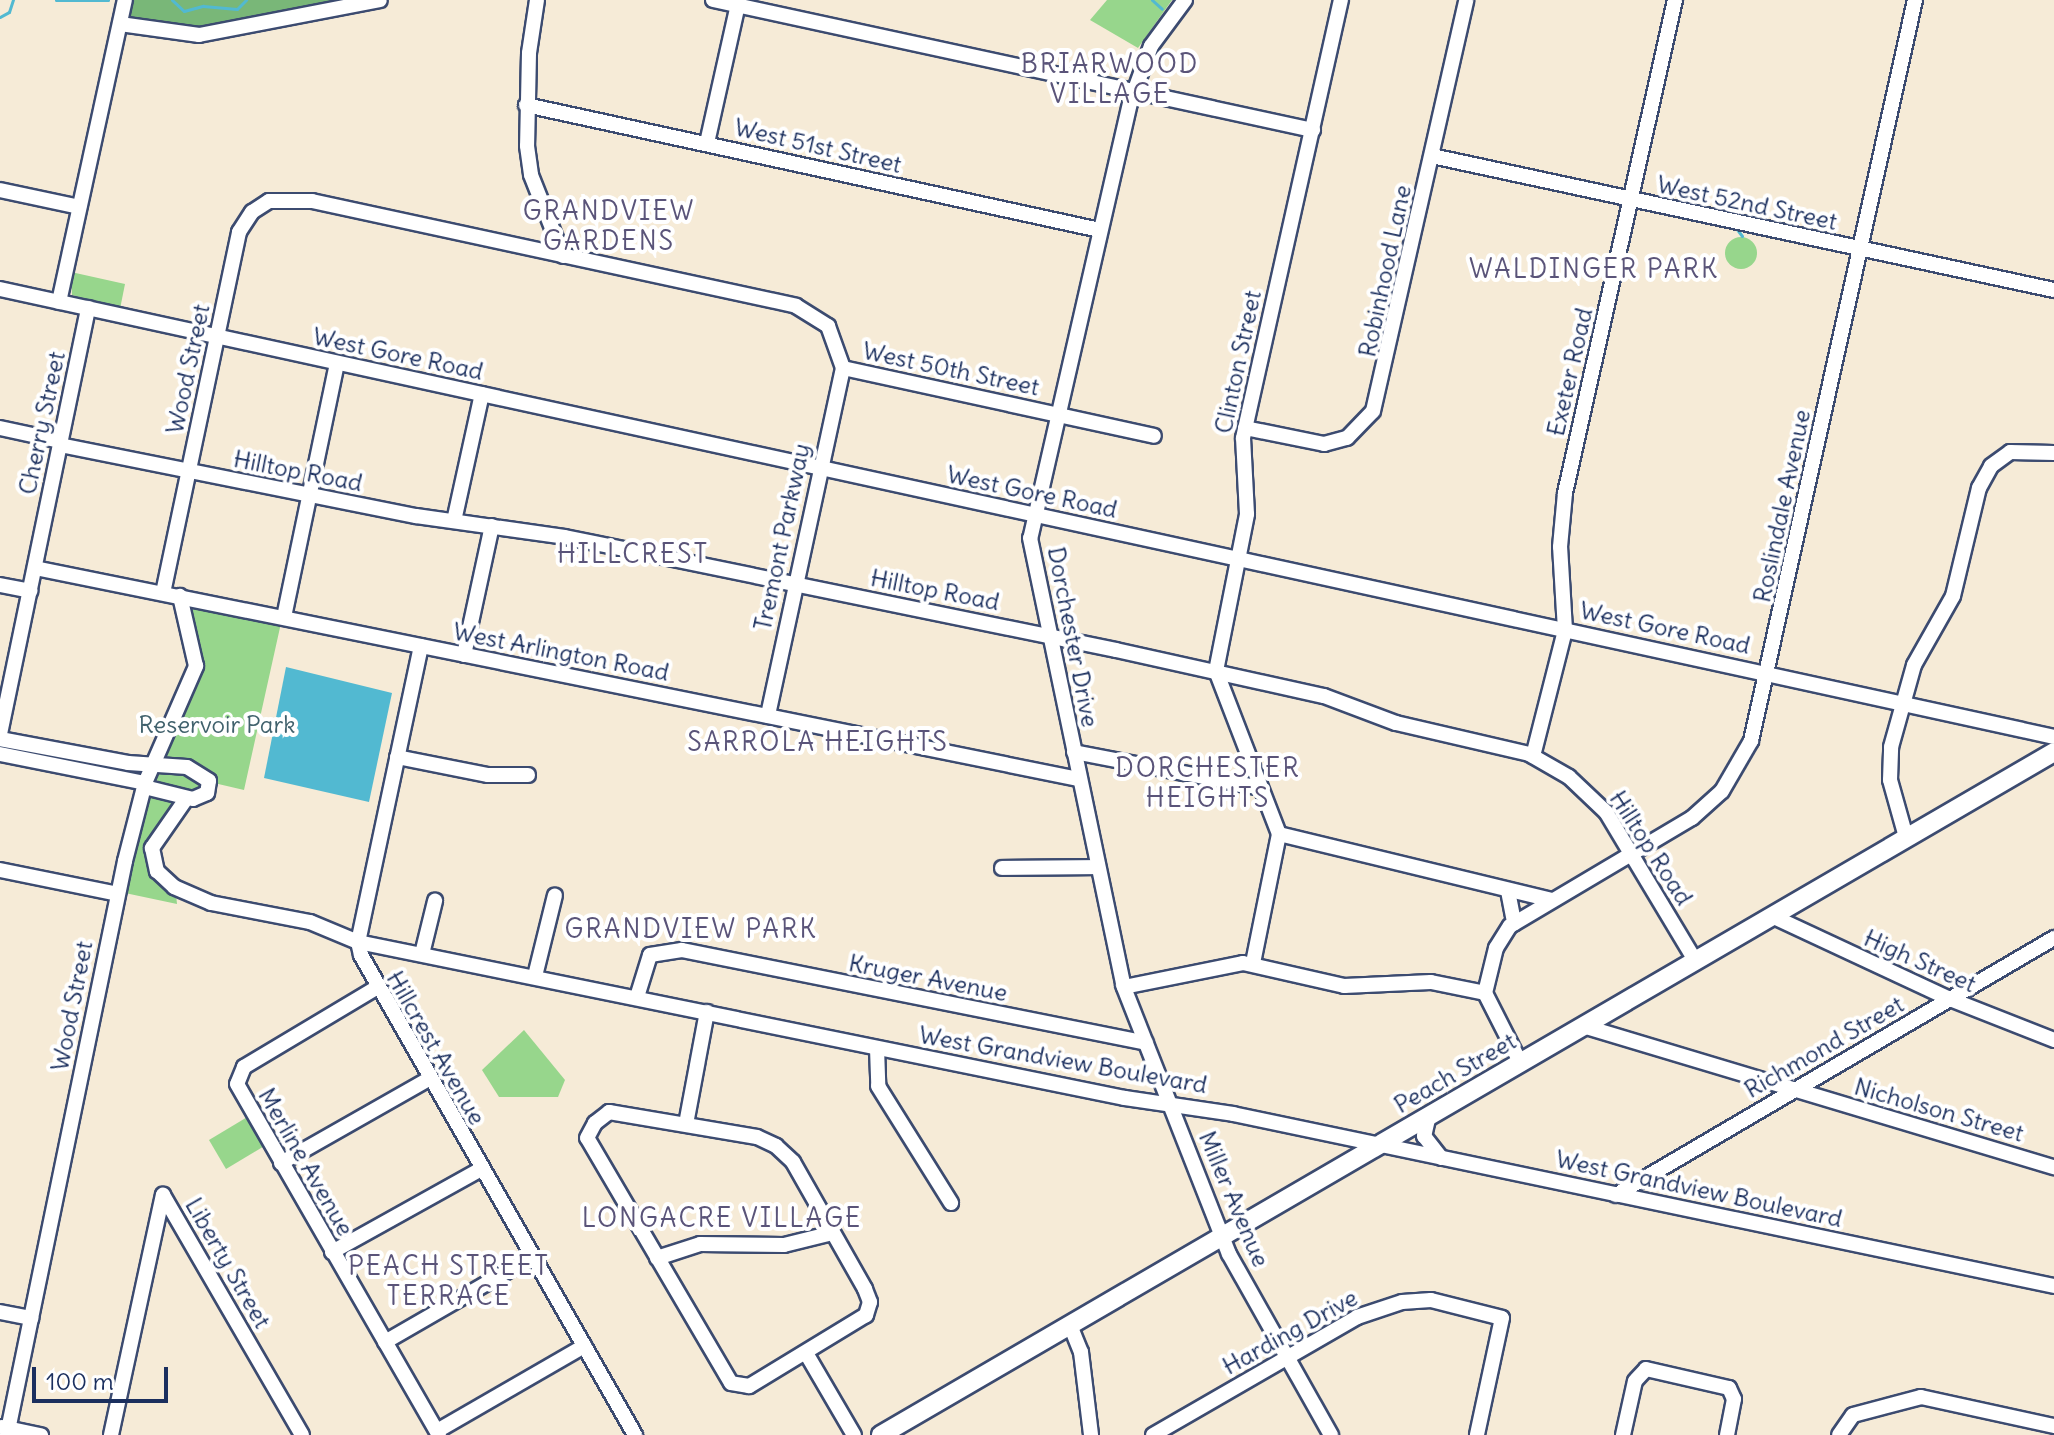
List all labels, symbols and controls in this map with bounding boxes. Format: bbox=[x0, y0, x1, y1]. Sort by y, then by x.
district label: BRIARWOOD VILLAGE bbox=[1021, 48, 1199, 110]
street label: West 51st Street bbox=[732, 113, 904, 179]
street label: West 52nd Street bbox=[1654, 170, 1840, 236]
street label: Robinhood Lane bbox=[1353, 182, 1417, 360]
district label: GRANDVIEW GARDENS bbox=[523, 195, 695, 256]
district label: WALDINGER PARK bbox=[1469, 253, 1719, 285]
street label: Clinton Street bbox=[1209, 288, 1267, 436]
street label: Wood Street bbox=[160, 302, 216, 436]
street label: Exeter Road bbox=[1541, 305, 1599, 439]
street label: West Gore Road bbox=[310, 322, 486, 386]
street label: West 50th Street bbox=[860, 336, 1042, 402]
street label: Cherry Street bbox=[13, 349, 71, 497]
street label: Roslindale Avenue bbox=[1747, 407, 1817, 605]
street label: Tremont Parkway bbox=[748, 441, 816, 633]
street label: Hilltop Road bbox=[231, 444, 365, 498]
street label: West Gore Road bbox=[944, 460, 1120, 524]
district label: HILLCREST bbox=[557, 538, 709, 570]
street label: Dorchester Drive bbox=[1041, 544, 1105, 730]
street label: Hilltop Road bbox=[868, 563, 1002, 617]
street label: West Gore Road bbox=[1577, 596, 1753, 660]
street label: West Arlington Road bbox=[451, 617, 671, 687]
park label: Reservoir Park bbox=[139, 711, 295, 739]
district label: SARROLA HEIGHTS bbox=[687, 726, 949, 758]
district label: DORCHESTER HEIGHTS bbox=[1115, 752, 1301, 814]
street label: Hilltop Road bbox=[1603, 785, 1699, 911]
district label: GRANDVIEW PARK bbox=[564, 913, 818, 945]
street label: High Street bbox=[1860, 924, 1980, 998]
street label: Wood Street bbox=[45, 939, 99, 1073]
street label: Kruger Avenue bbox=[846, 949, 1010, 1007]
street label: Hillcrest Avenue bbox=[380, 966, 492, 1130]
street label: Richmond Street bbox=[1739, 990, 1909, 1104]
street label: West Grandview Boulevard bbox=[917, 1020, 1209, 1100]
street label: Peach Street bbox=[1389, 1027, 1521, 1119]
street label: Nicholson Street bbox=[1851, 1072, 2027, 1148]
street label: Merline Avenue bbox=[252, 1083, 360, 1241]
street label: Miller Avenue bbox=[1193, 1127, 1275, 1271]
street label: West Grandview Boulevard bbox=[1553, 1145, 1845, 1233]
street label: Liberty Street bbox=[179, 1193, 277, 1333]
district label: LONGACRE VILLAGE bbox=[582, 1202, 862, 1234]
district label: PEACH STREET TERRACE bbox=[348, 1250, 550, 1312]
street label: Harding Drive bbox=[1218, 1283, 1362, 1381]
scale bar bbox=[36, 1351, 172, 1401]
text: 100 m bbox=[46, 1366, 114, 1396]

